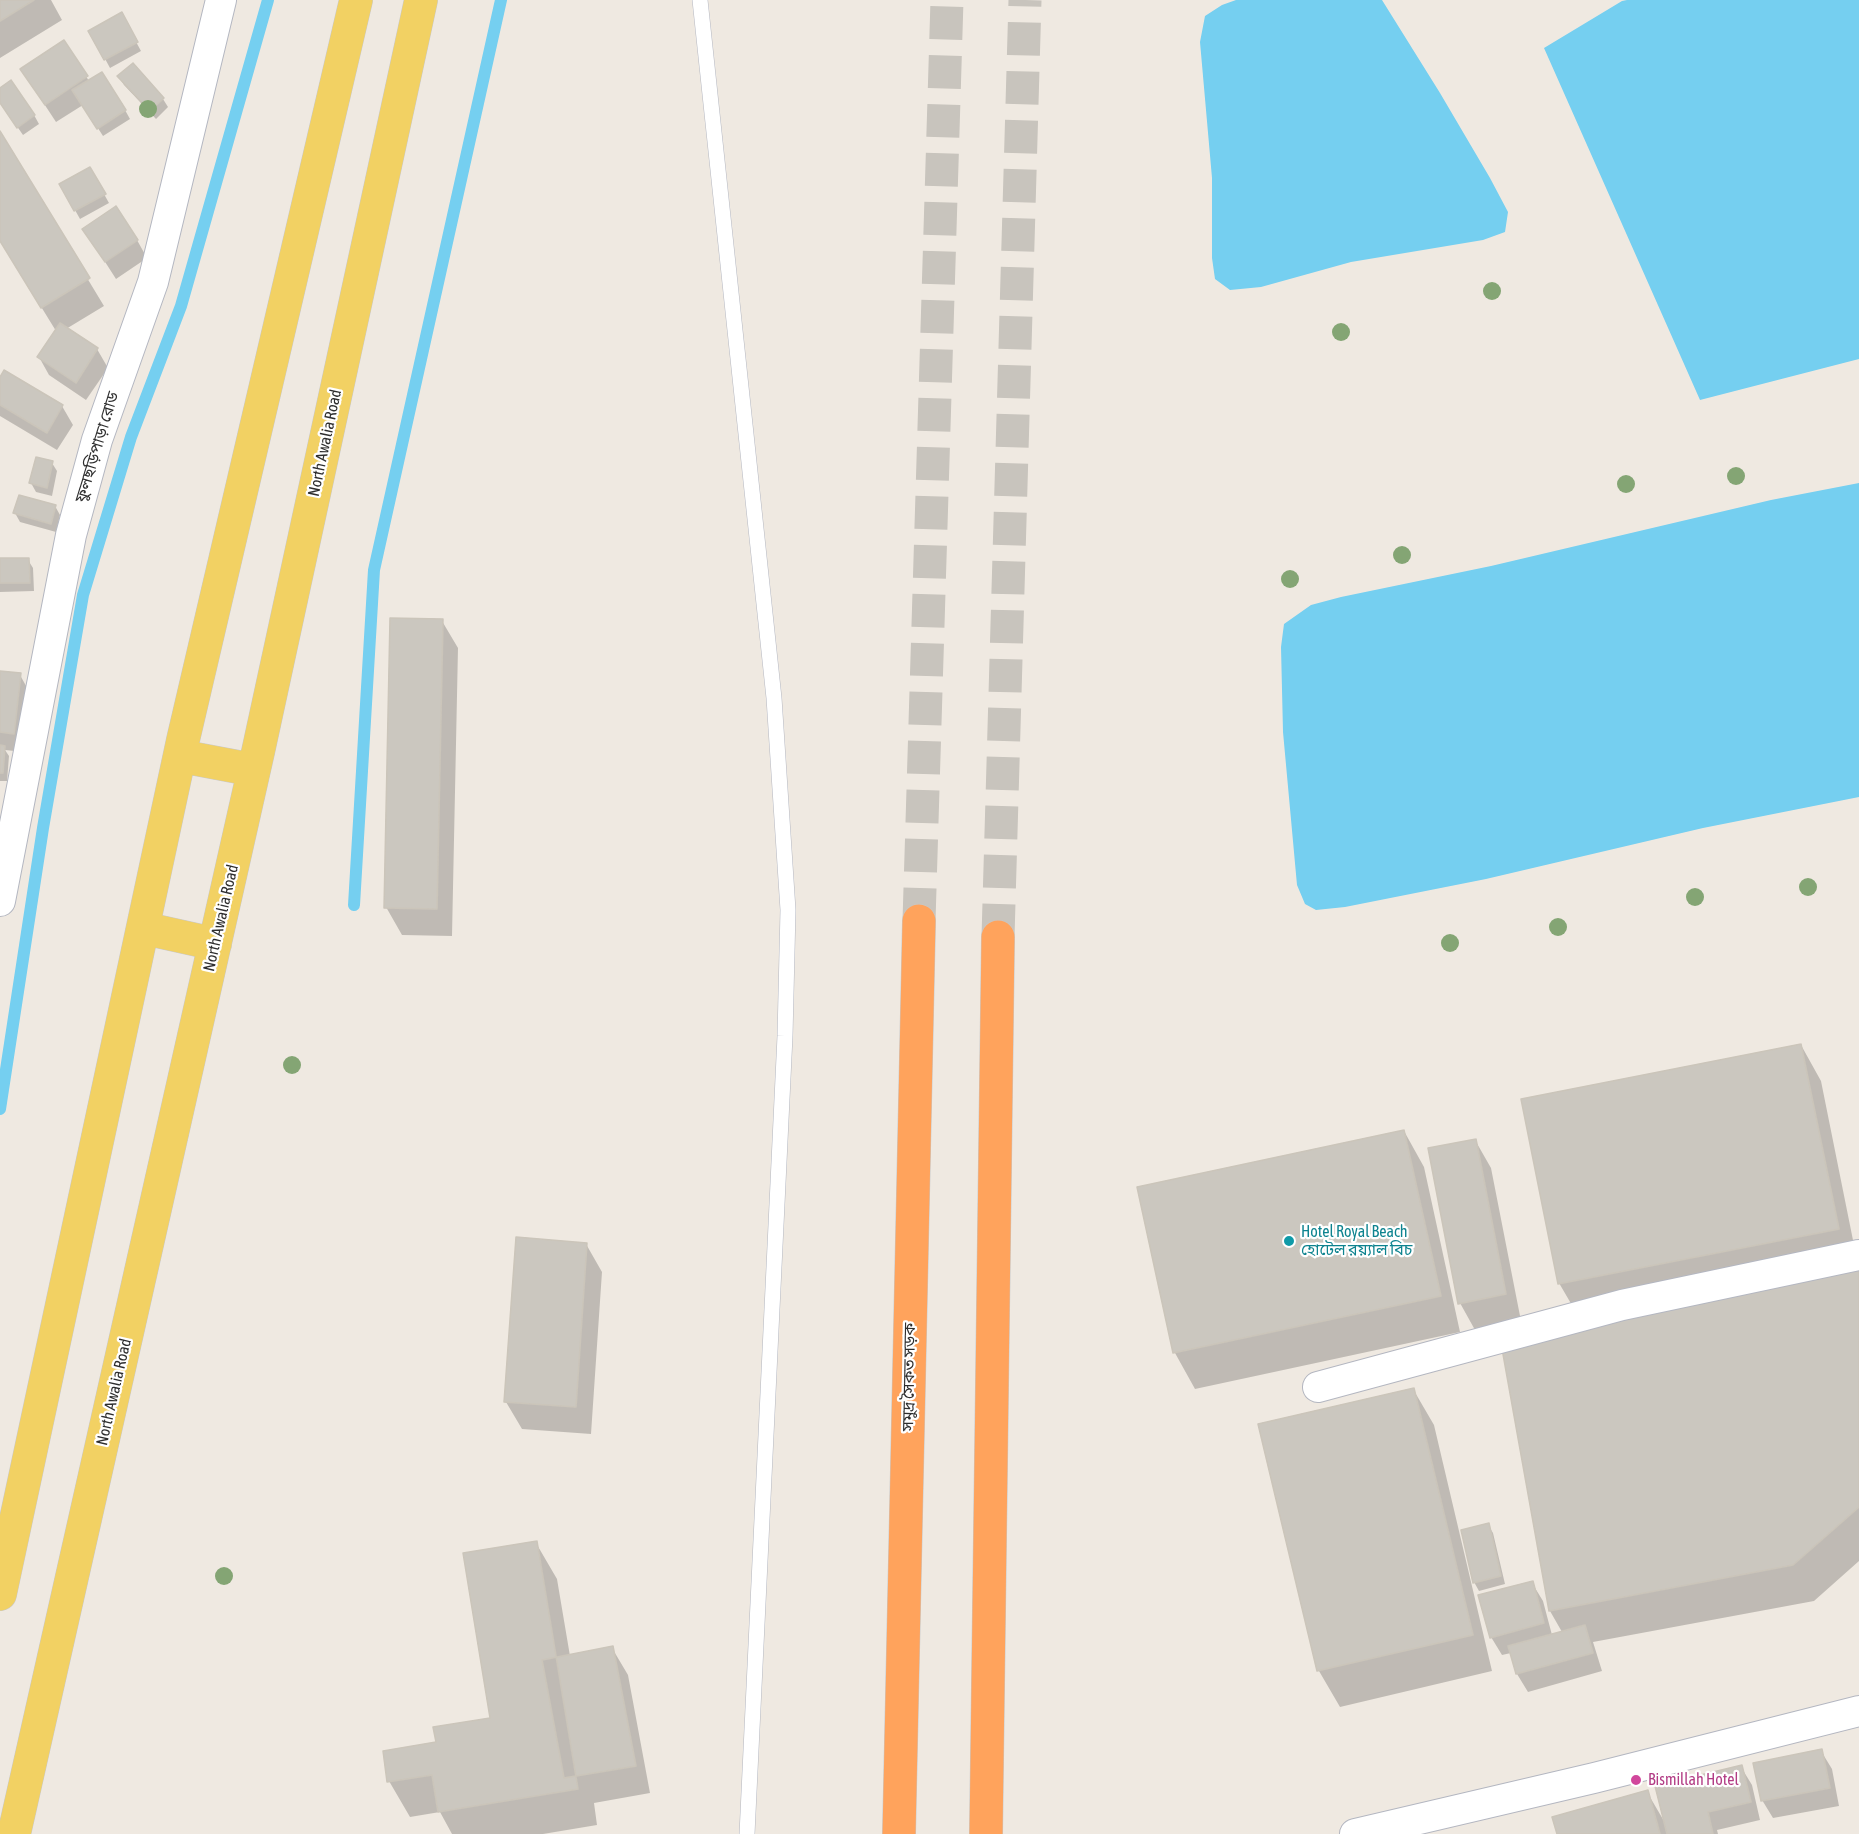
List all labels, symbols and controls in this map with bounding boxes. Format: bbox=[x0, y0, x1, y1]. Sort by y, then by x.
street label: North Awalia Road bbox=[304, 388, 346, 498]
street label: ফুলছড়িপাড়া রোড bbox=[71, 389, 123, 505]
street label: North Awalia Road bbox=[199, 863, 243, 973]
place label: Hotel Royal Beach হোটেল রয়্যাল বিচ bbox=[1301, 1222, 1412, 1260]
marker: Hotel Royal Beach হোটেল রয়্যাল বিচ bbox=[1282, 1234, 1296, 1248]
street label: সমুদ্র সৈকত সড়ক bbox=[898, 1323, 920, 1431]
street label: North Awalia Road bbox=[92, 1337, 136, 1447]
place label: Bismillah Hotel bbox=[1648, 1770, 1739, 1790]
marker: Bismillah Hotel bbox=[1629, 1773, 1643, 1787]

